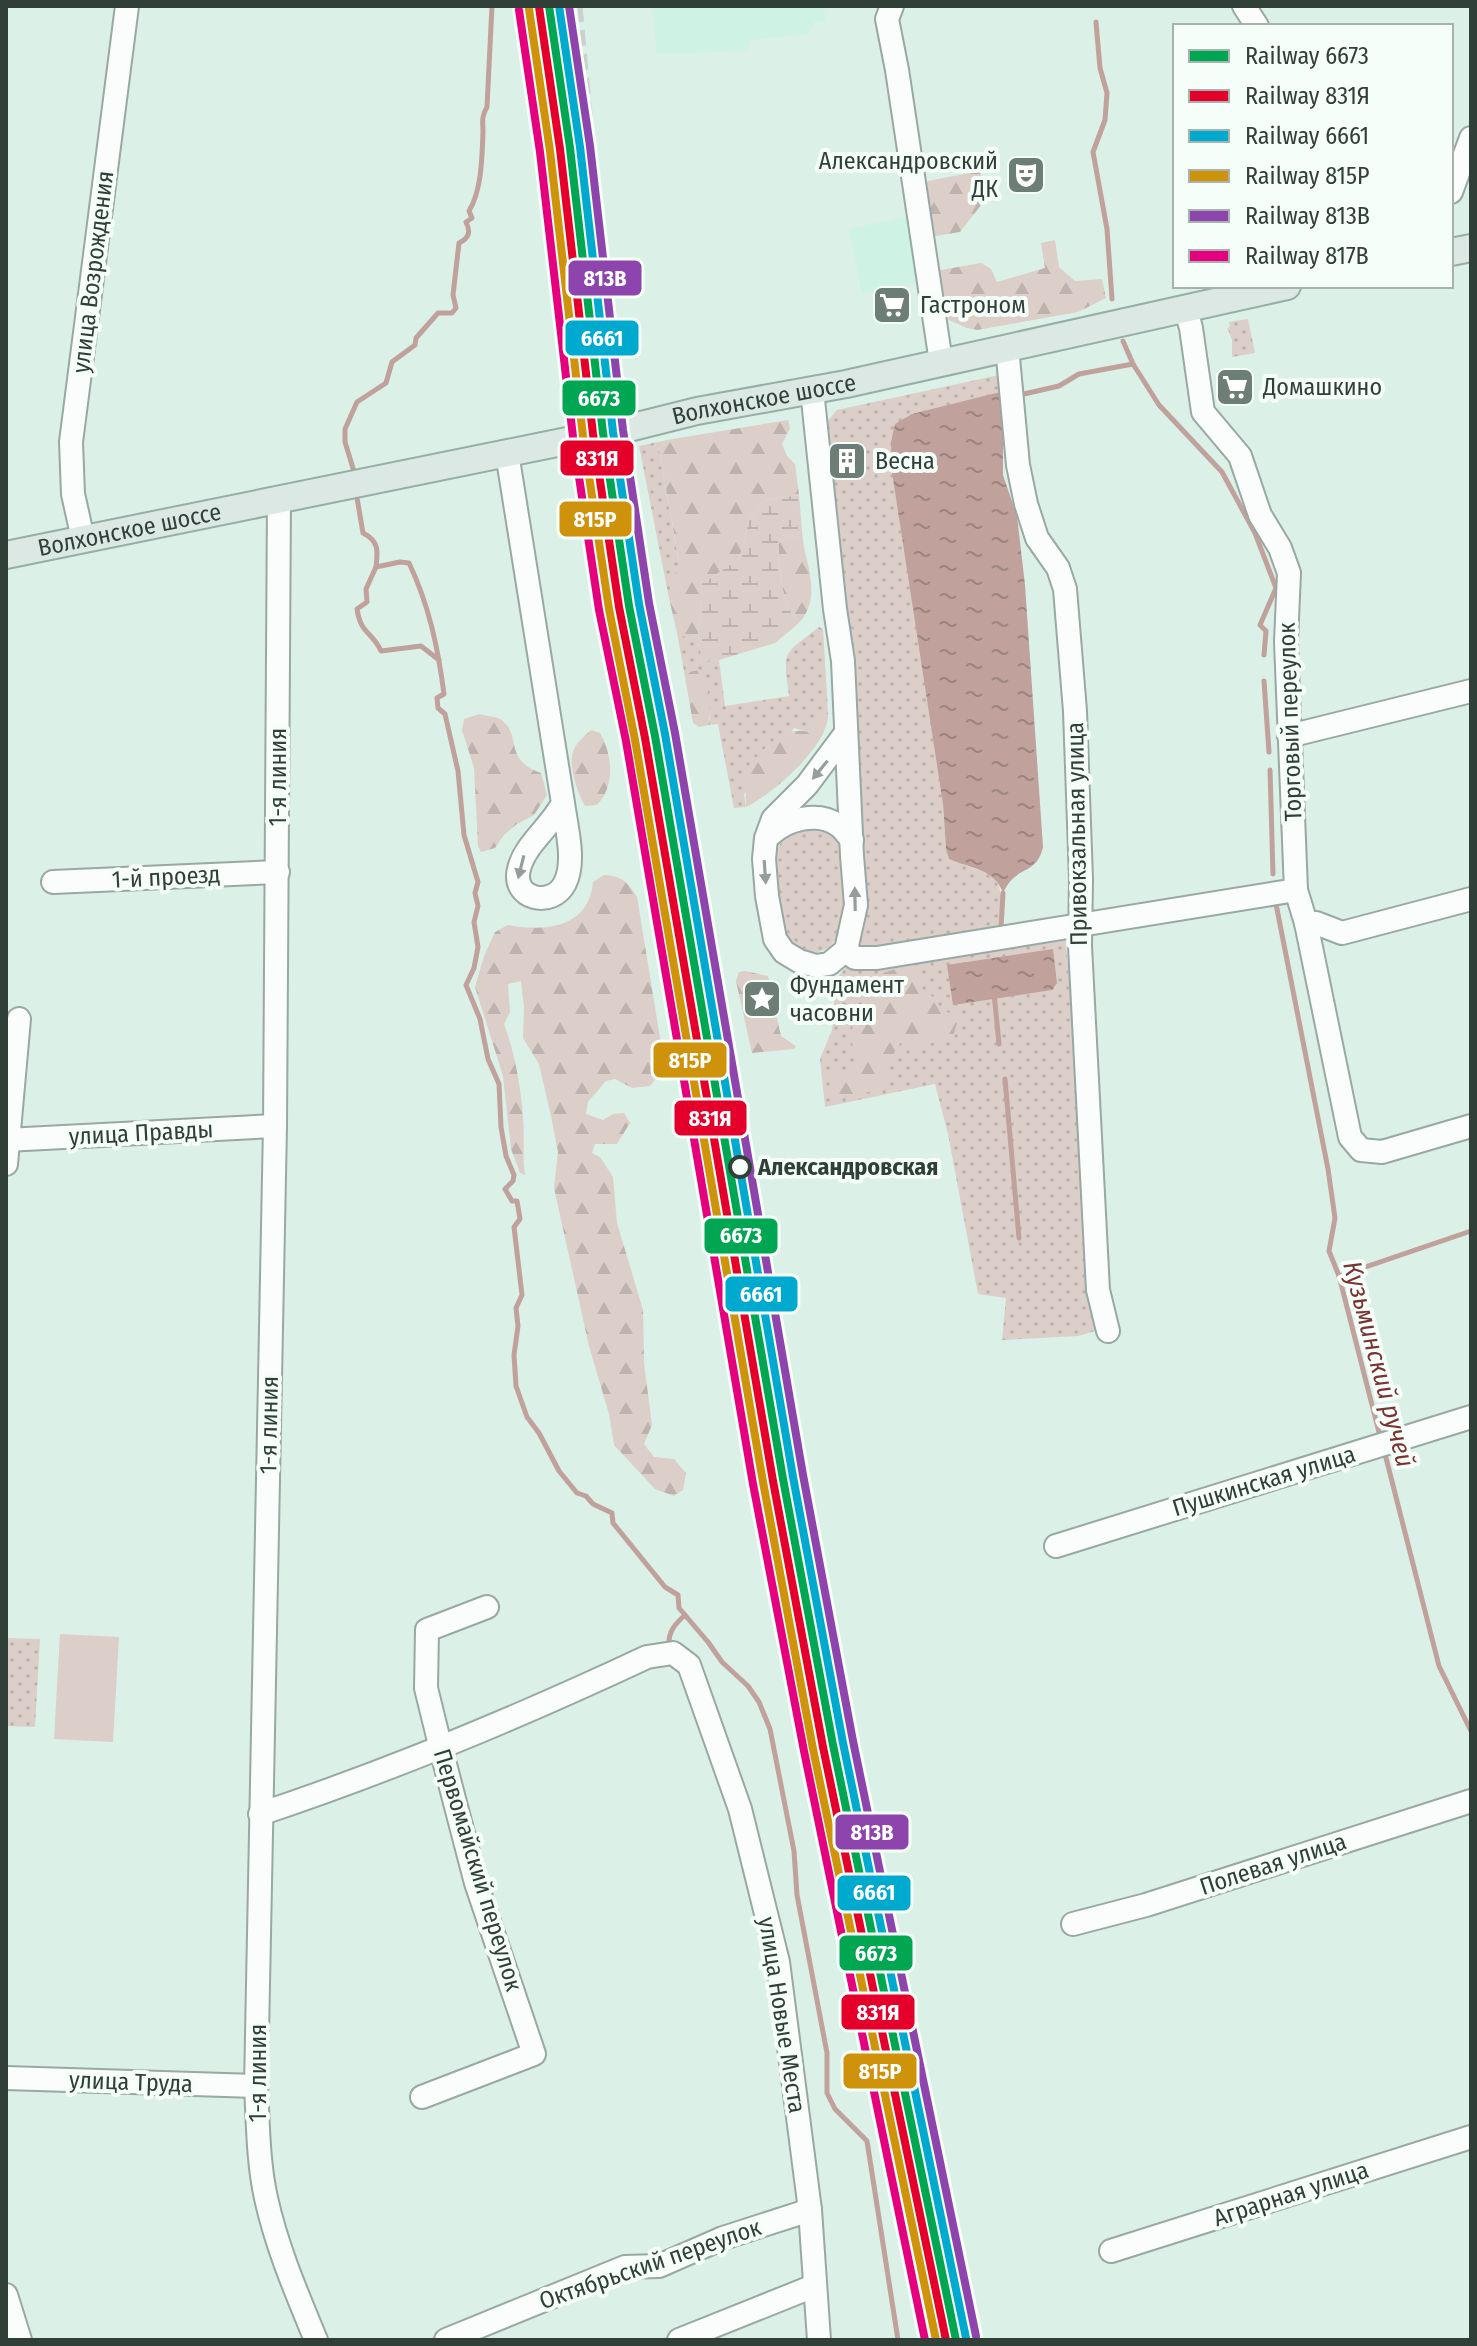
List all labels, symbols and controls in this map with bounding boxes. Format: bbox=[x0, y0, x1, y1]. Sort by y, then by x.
legend bbox=[1173, 24, 1453, 288]
text: Railway 6673 bbox=[1245, 42, 1369, 70]
text: Railway 831Я bbox=[1245, 82, 1370, 110]
text: Railway 6661 bbox=[1245, 122, 1369, 150]
place label: Александровский ДК bbox=[819, 147, 998, 203]
theatre icon: Александровский ДК bbox=[1005, 154, 1047, 196]
text: Railway 815Р bbox=[1245, 162, 1369, 190]
street label: улица Возрождения bbox=[67, 169, 119, 375]
text: Railway 813В bbox=[1245, 202, 1370, 230]
text: Railway 817В bbox=[1245, 242, 1369, 270]
line badge: 813В bbox=[567, 259, 643, 297]
text: 813В bbox=[583, 265, 627, 292]
supermarket icon: Гастроном bbox=[871, 284, 913, 326]
place label: Гастроном bbox=[920, 291, 1026, 319]
line badge: 6661 bbox=[564, 319, 640, 357]
text: 6661 bbox=[581, 325, 623, 352]
supermarket icon: Домашкино bbox=[1214, 366, 1256, 408]
street label: Волхонское шоссе bbox=[669, 368, 859, 431]
place label: Домашкино bbox=[1262, 373, 1382, 401]
line badge: 6673 bbox=[561, 379, 637, 417]
text: 6673 bbox=[578, 385, 620, 412]
line badge: 831Я bbox=[559, 439, 635, 477]
building icon: Весна bbox=[826, 440, 868, 482]
text: 831Я bbox=[575, 445, 619, 472]
place label: Весна bbox=[875, 447, 935, 475]
street label: Волхонское шоссе bbox=[35, 498, 224, 562]
line badge: 815Р bbox=[558, 500, 633, 538]
text: 815Р bbox=[573, 506, 617, 533]
street label: Торговый переулок bbox=[1273, 621, 1307, 822]
street label: Привокзальная улица bbox=[1061, 722, 1093, 946]
street label: 1-я линия bbox=[264, 728, 292, 826]
one-way arrow bbox=[812, 760, 828, 780]
one-way arrow bbox=[515, 854, 527, 879]
street label: 1-й проезд bbox=[111, 860, 221, 894]
one-way arrow bbox=[759, 860, 772, 885]
one-way arrow bbox=[849, 886, 861, 911]
place label: Фундамент часовни bbox=[790, 971, 904, 1027]
place icon: Фундамент часовни bbox=[741, 978, 783, 1020]
line badge: 815Р bbox=[652, 1041, 728, 1079]
text: 815Р bbox=[668, 1047, 712, 1074]
line badge: 831Я bbox=[673, 1099, 748, 1137]
text: 831Я bbox=[688, 1105, 732, 1132]
street label: улица Правды bbox=[68, 1115, 214, 1151]
place label: Александровская bbox=[757, 1153, 938, 1181]
marker: Александровская bbox=[729, 1156, 751, 1178]
line badge: 6673 bbox=[703, 1217, 779, 1255]
text: 6673 bbox=[720, 1222, 762, 1249]
water label: Кузьминский ручей bbox=[1336, 1258, 1421, 1471]
line badge: 6661 bbox=[724, 1275, 799, 1313]
text: 6661 bbox=[740, 1281, 782, 1308]
street label: 1-я линия bbox=[254, 1376, 284, 1474]
street label: Пушкинская улица bbox=[1169, 1440, 1359, 1522]
street label: Первомайский переулок bbox=[428, 1746, 528, 1995]
line badge: 813В bbox=[834, 1813, 910, 1851]
text: 813В bbox=[850, 1819, 894, 1846]
street label: Полевая улица bbox=[1196, 1827, 1350, 1901]
line badge: 6661 bbox=[836, 1874, 912, 1912]
text: 6661 bbox=[853, 1879, 895, 1906]
street label: улица Новые Места bbox=[753, 1915, 811, 2115]
line badge: 6673 bbox=[838, 1934, 914, 1972]
text: 6673 bbox=[855, 1940, 897, 1967]
line badge: 831Я bbox=[840, 1993, 916, 2031]
text: 831Я bbox=[856, 1999, 900, 2026]
street label: 1-я линия bbox=[244, 2024, 272, 2122]
line badge: 815Р bbox=[842, 2052, 918, 2090]
text: 815Р bbox=[858, 2058, 902, 2085]
street label: улица Труда bbox=[69, 2066, 193, 2098]
street label: Аграрная улица bbox=[1210, 2156, 1372, 2232]
street label: Октябрьский переулок bbox=[536, 2213, 765, 2315]

